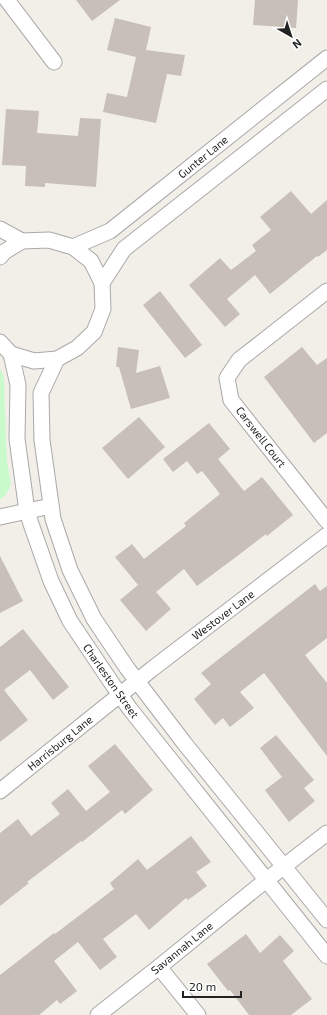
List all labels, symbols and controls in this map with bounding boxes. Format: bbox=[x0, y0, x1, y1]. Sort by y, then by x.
north arrow bbox=[271, 16, 311, 56]
text: N bbox=[290, 37, 305, 52]
street label: Gunter Lane bbox=[175, 133, 230, 181]
street label: Carswell Court bbox=[234, 404, 289, 470]
street label: Westover Lane bbox=[189, 587, 256, 642]
street label: Charleston Street bbox=[81, 641, 142, 720]
street label: Harrisburg Lane bbox=[25, 712, 95, 773]
street label: Savannah Lane bbox=[148, 919, 215, 976]
scale bar bbox=[183, 973, 241, 999]
text: 20 m bbox=[189, 979, 216, 993]

